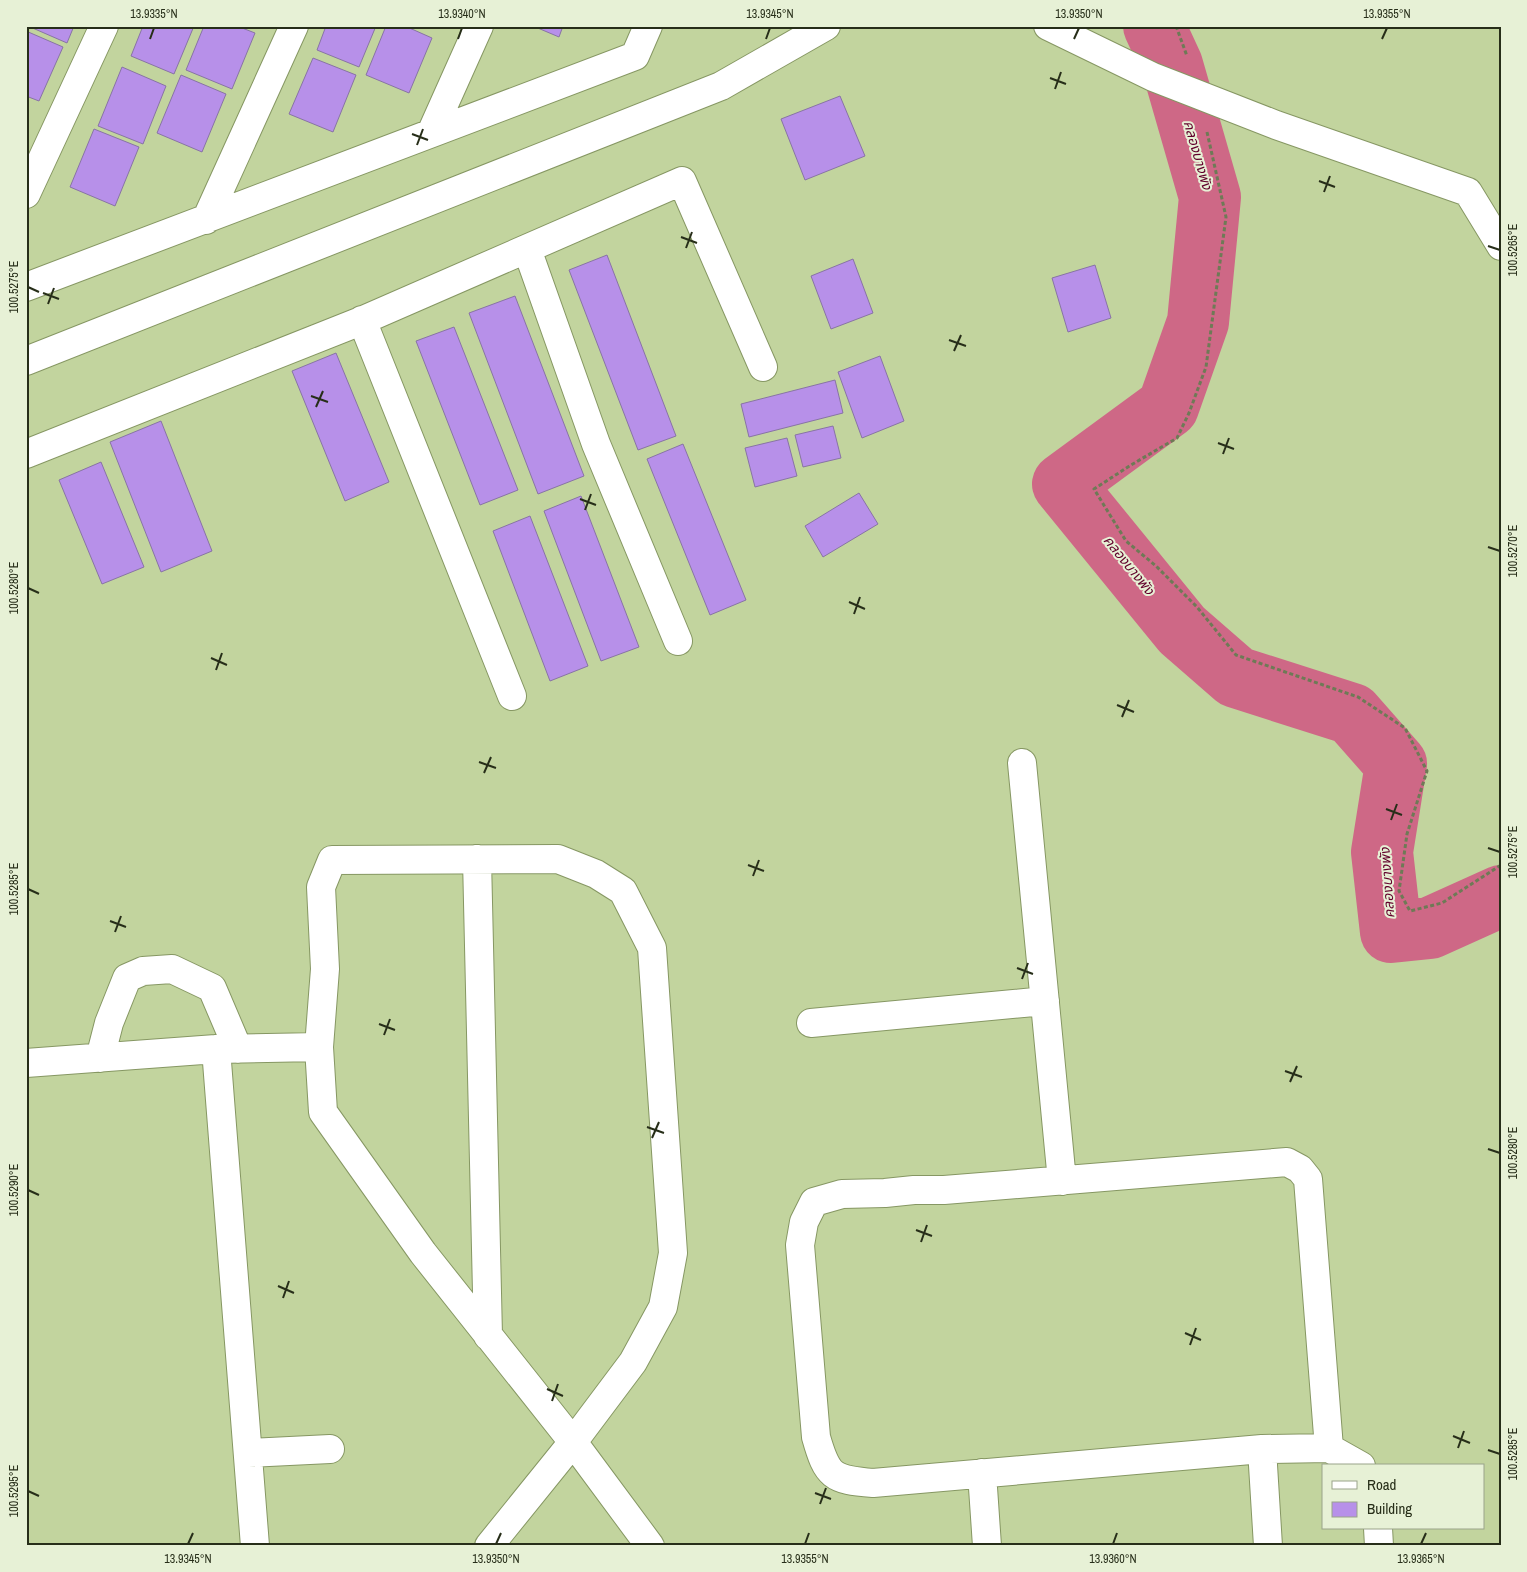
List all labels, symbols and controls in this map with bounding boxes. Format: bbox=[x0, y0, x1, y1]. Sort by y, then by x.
text: 13.9335°N bbox=[130, 6, 178, 22]
text: 13.9340°N bbox=[438, 6, 486, 22]
text: 13.9345°N bbox=[746, 6, 794, 22]
text: 13.9350°N bbox=[1055, 6, 1103, 22]
text: 13.9355°N bbox=[1363, 6, 1411, 22]
water label: คลองบางพัง bbox=[1180, 118, 1217, 193]
text: 100.5265°E bbox=[1505, 224, 1521, 276]
text: 100.5275°E bbox=[6, 261, 22, 313]
text: 100.5270°E bbox=[1505, 525, 1521, 577]
water label: คลองบางพัง bbox=[1100, 532, 1159, 599]
text: 100.5280°E bbox=[6, 562, 22, 614]
text: 100.5275°E bbox=[1505, 826, 1521, 878]
water label: คลองบางพัง bbox=[1375, 845, 1398, 919]
text: 100.5285°E bbox=[6, 863, 22, 915]
text: 100.5280°E bbox=[1505, 1127, 1521, 1179]
text: 100.5290°E bbox=[6, 1164, 22, 1216]
text: 100.5285°E bbox=[1505, 1428, 1521, 1480]
legend bbox=[1322, 1464, 1484, 1530]
text: 100.5295°E bbox=[6, 1465, 22, 1517]
text: Road bbox=[1367, 1474, 1396, 1495]
text: Building bbox=[1367, 1498, 1412, 1519]
text: 13.9345°N bbox=[164, 1551, 212, 1567]
text: 13.9350°N bbox=[472, 1551, 520, 1567]
text: 13.9355°N bbox=[781, 1551, 829, 1567]
text: 13.9360°N bbox=[1089, 1551, 1137, 1567]
text: 13.9365°N bbox=[1397, 1551, 1445, 1567]

